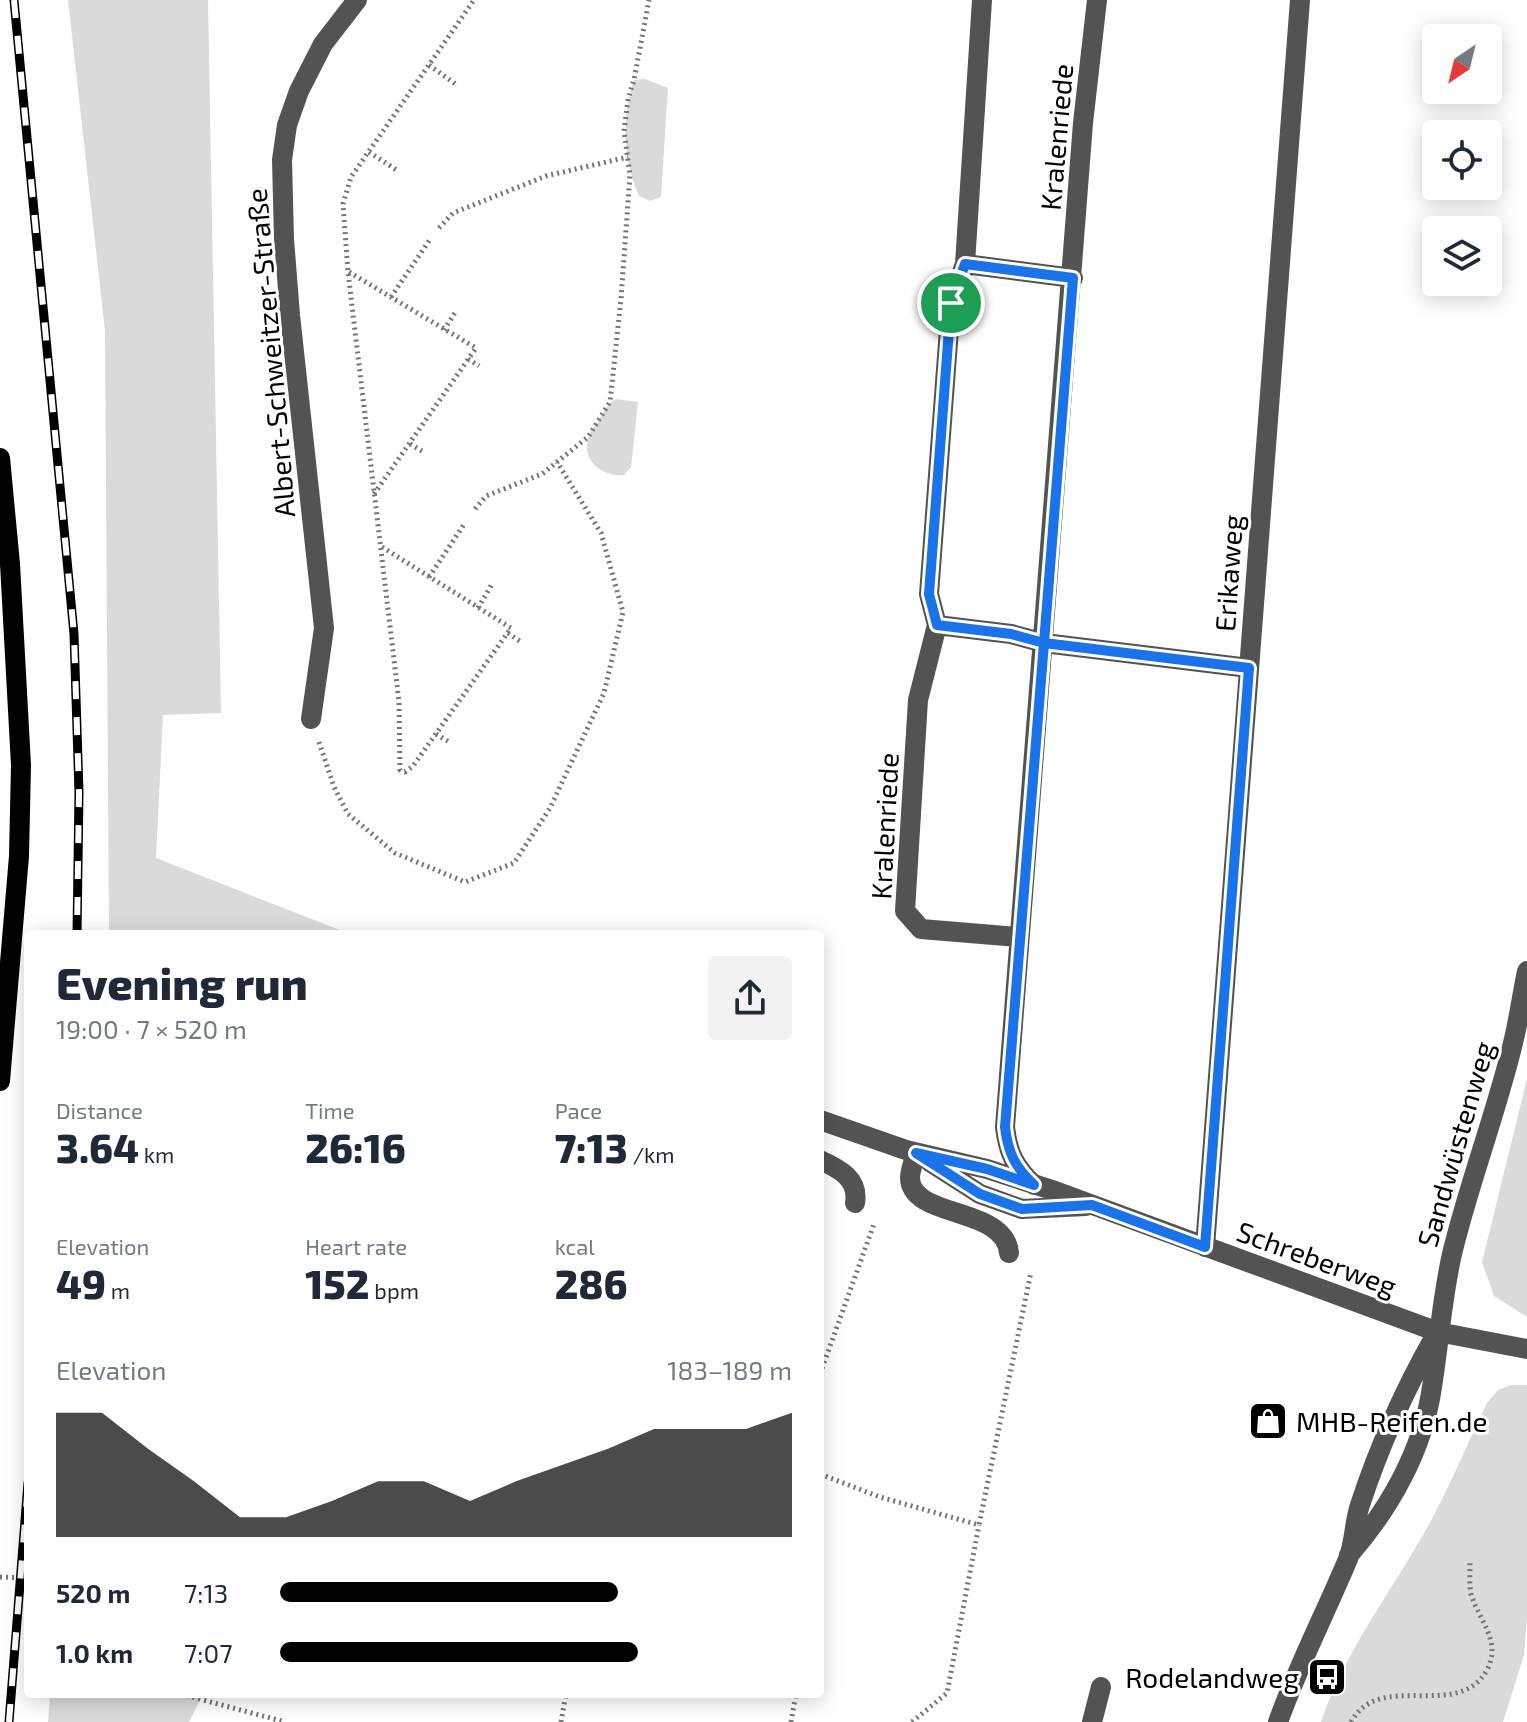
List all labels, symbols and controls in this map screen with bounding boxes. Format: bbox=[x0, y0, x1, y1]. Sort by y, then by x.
north arrow bbox=[1422, 24, 1502, 104]
map controls bbox=[1422, 24, 1502, 296]
street label: Kralenriede bbox=[1033, 62, 1079, 212]
button: locate bbox=[1422, 120, 1502, 200]
street label: Albert-Schweitzer-Straße bbox=[239, 187, 301, 519]
button: layers bbox=[1422, 216, 1502, 296]
pin bbox=[917, 269, 985, 337]
icon: arrive bbox=[929, 281, 973, 325]
street label: Erikaweg bbox=[1207, 513, 1249, 633]
street label: Kralenriede bbox=[863, 752, 905, 900]
text: Evening run bbox=[56, 956, 308, 1009]
button: share bbox=[708, 956, 792, 1040]
text: 19:00 · 7 × 520 m bbox=[56, 1013, 247, 1044]
street label: Sandwüstenweg bbox=[1409, 1037, 1501, 1251]
text: Distance bbox=[56, 1097, 143, 1123]
text: Time bbox=[305, 1097, 355, 1123]
text: Pace bbox=[555, 1097, 602, 1123]
text: 3.64 bbox=[56, 1123, 139, 1171]
text: 26:16 bbox=[305, 1123, 406, 1171]
text: 7:13 bbox=[555, 1123, 628, 1171]
text: km bbox=[139, 1141, 174, 1167]
text: /km bbox=[628, 1141, 675, 1167]
street label: Schreberweg bbox=[1233, 1213, 1402, 1303]
text: Elevation bbox=[56, 1233, 149, 1259]
text: Heart rate bbox=[305, 1233, 407, 1259]
text: kcal bbox=[555, 1233, 595, 1259]
text: 49 bbox=[56, 1259, 106, 1307]
text: 152 bbox=[305, 1259, 369, 1307]
text: 286 bbox=[555, 1259, 628, 1307]
text: m bbox=[106, 1277, 130, 1303]
text: bpm bbox=[369, 1277, 419, 1303]
text: Elevation bbox=[56, 1354, 166, 1385]
text: 183–189 m bbox=[667, 1354, 792, 1385]
shop icon: MHB-Reifen.de bbox=[1247, 1400, 1289, 1442]
place label: MHB-Reifen.de bbox=[1296, 1404, 1488, 1438]
text: 520 m bbox=[56, 1577, 130, 1608]
text: 7:13 bbox=[184, 1577, 228, 1608]
text: 1.0 km bbox=[56, 1637, 133, 1668]
text: 7:07 bbox=[184, 1637, 232, 1668]
bus stop icon: Rodelandweg bbox=[1306, 1656, 1348, 1698]
place label: Rodelandweg bbox=[1125, 1660, 1299, 1694]

